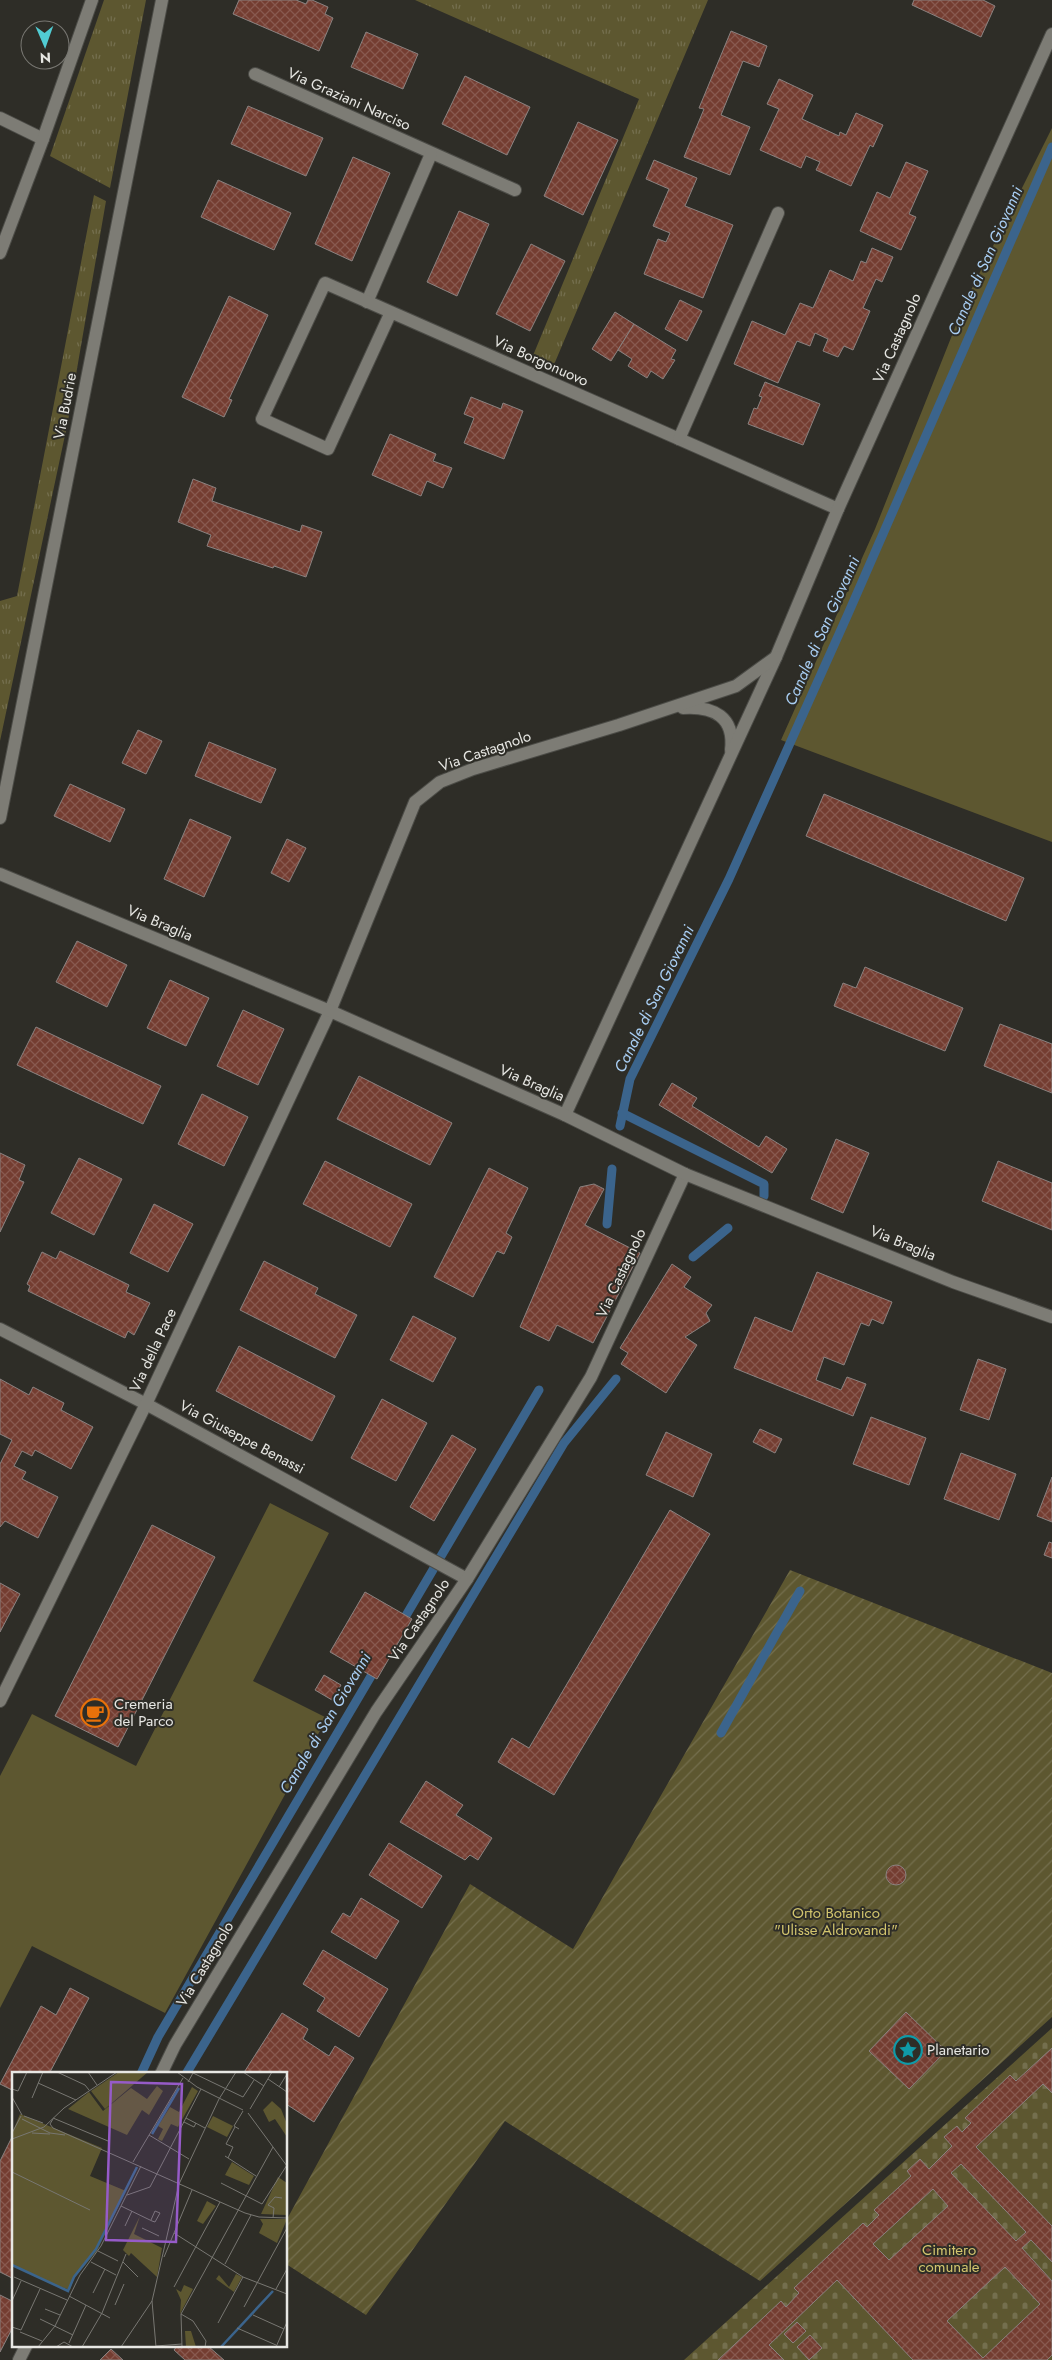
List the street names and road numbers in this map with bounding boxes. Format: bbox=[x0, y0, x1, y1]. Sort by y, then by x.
street label: Via Graziani Narciso bbox=[284, 62, 414, 136]
street label: Via Castagnolo bbox=[867, 290, 927, 386]
street label: Via Borgonuovo bbox=[490, 330, 592, 392]
street label: Via Budrie bbox=[48, 371, 82, 441]
street label: Via Castagnolo bbox=[436, 725, 534, 777]
street label: Via Braglia bbox=[124, 899, 196, 947]
street label: Via Braglia bbox=[496, 1059, 568, 1107]
street label: Via Braglia bbox=[867, 1220, 939, 1266]
street label: Via Castagnolo bbox=[591, 1225, 651, 1321]
street label: Via della Pace bbox=[124, 1304, 182, 1396]
street label: Via Giuseppe Benassi bbox=[175, 1395, 309, 1479]
street label: Via Castagnolo bbox=[383, 1574, 455, 1666]
street label: Via Castagnolo bbox=[171, 1917, 239, 2011]

